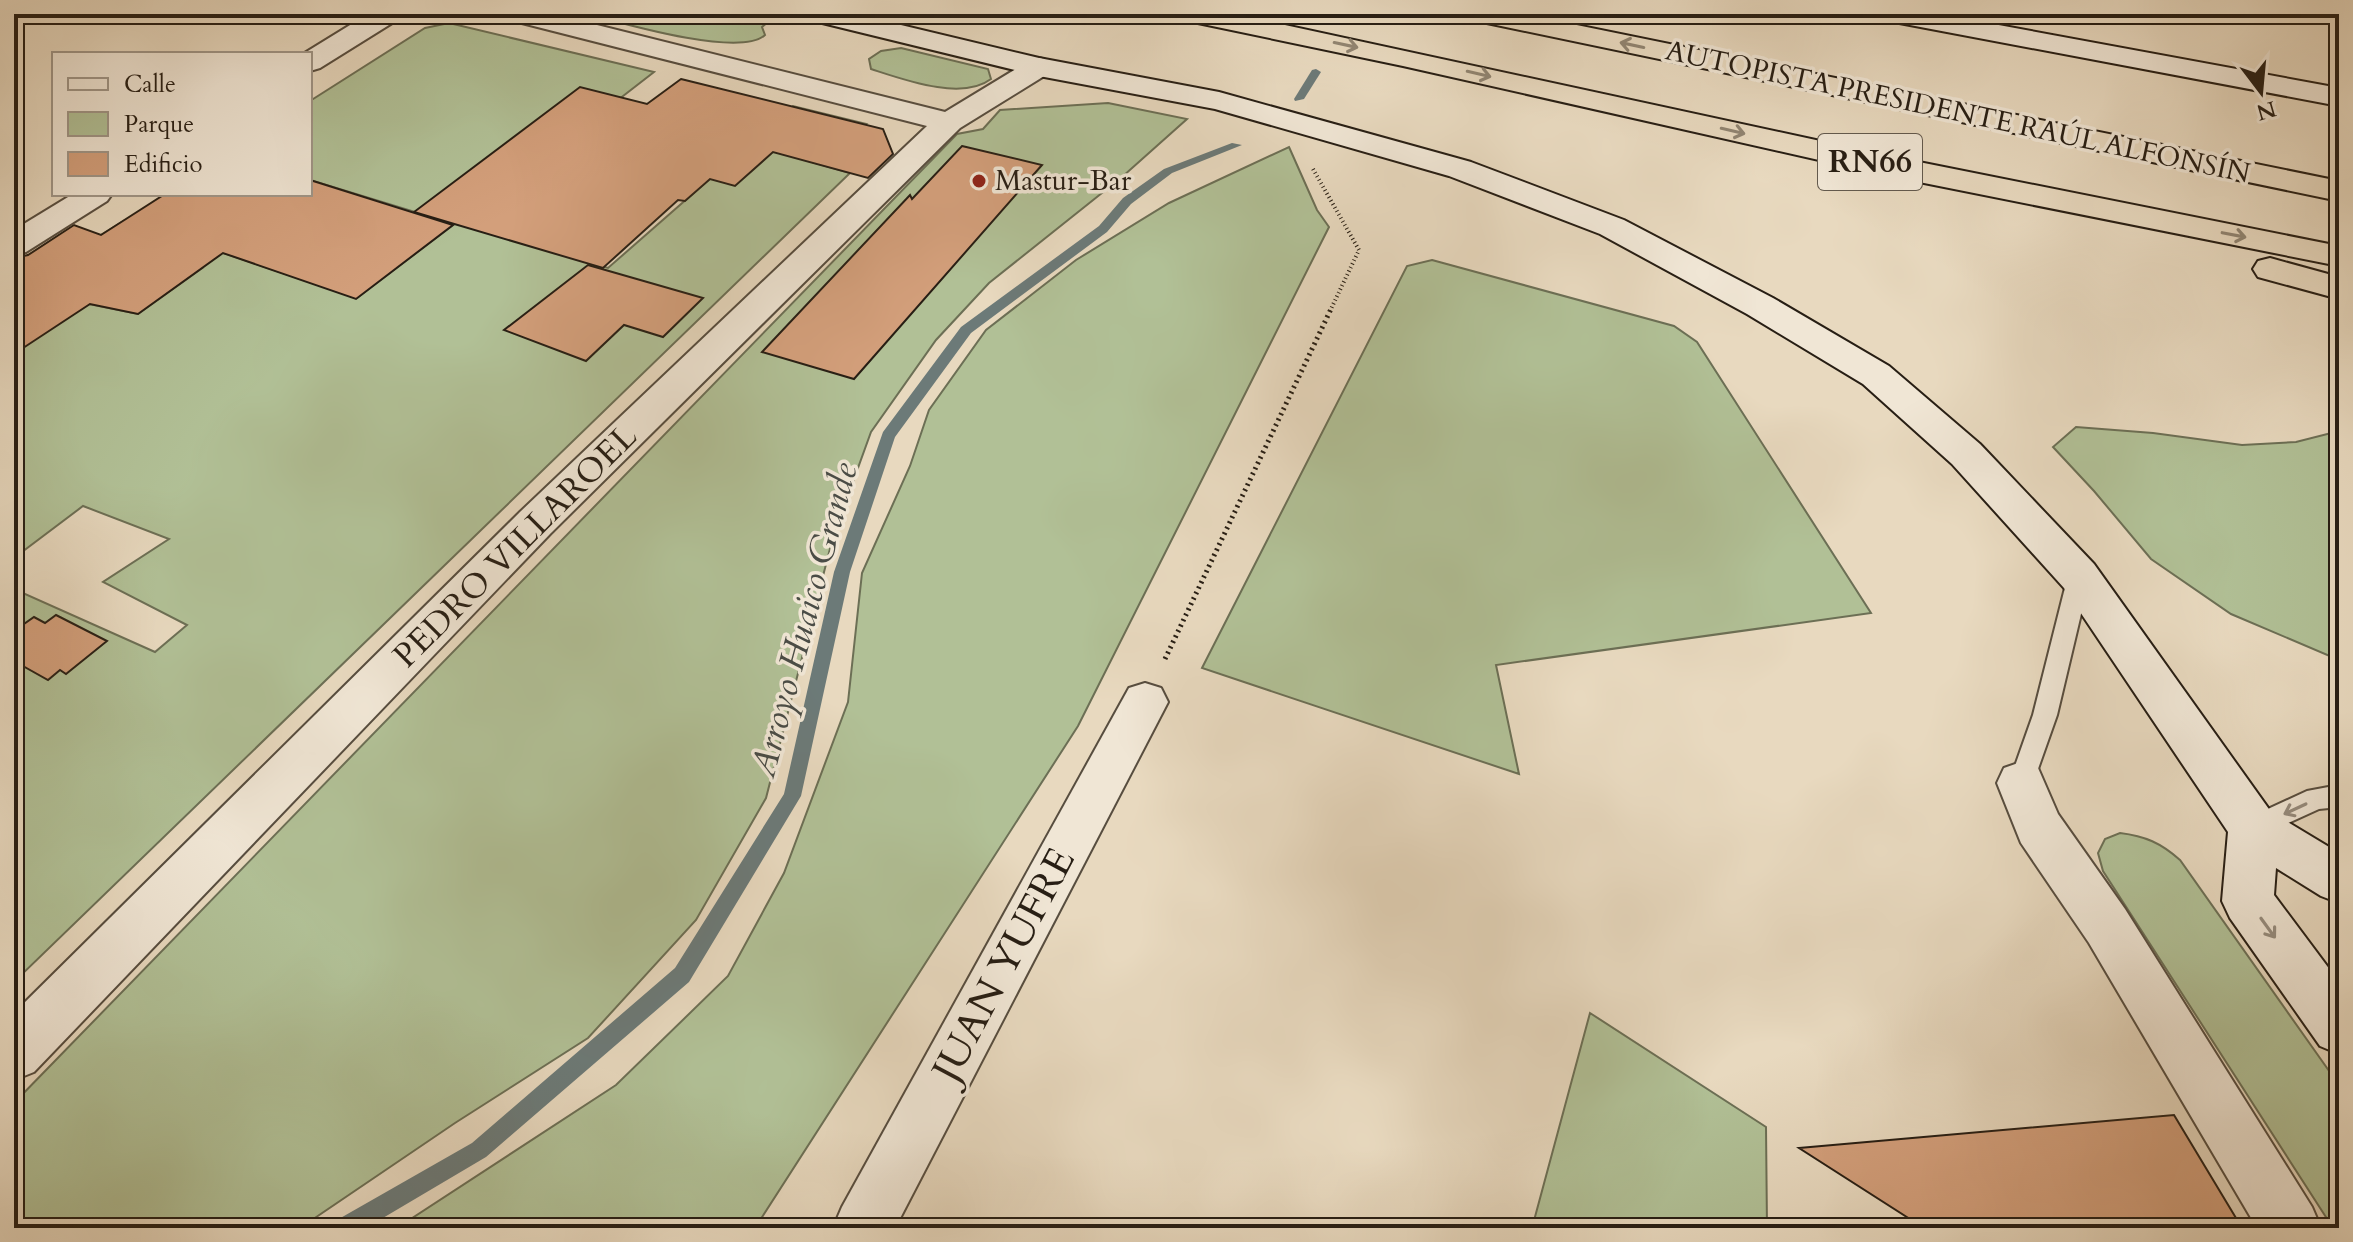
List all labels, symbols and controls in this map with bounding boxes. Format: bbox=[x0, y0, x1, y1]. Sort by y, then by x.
street label: AUTOPISTA PRESIDENTE RAÚL ALFONSÍN bbox=[1662, 31, 2254, 193]
one-way arrow bbox=[1620, 37, 1645, 52]
one-way arrow bbox=[1332, 38, 1358, 53]
legend bbox=[52, 52, 312, 196]
north arrow bbox=[2221, 52, 2301, 132]
one-way arrow bbox=[1466, 67, 1492, 82]
text: Calle bbox=[124, 68, 176, 101]
text: N bbox=[2253, 93, 2280, 127]
text: Parque bbox=[124, 108, 194, 141]
one-way arrow bbox=[1720, 124, 1745, 139]
road number: RN66 bbox=[1818, 134, 1922, 190]
text: Edificio bbox=[124, 148, 203, 181]
place label: Mastur-Bar bbox=[995, 162, 1132, 200]
marker: Mastur-Bar bbox=[970, 172, 988, 190]
one-way arrow bbox=[2221, 228, 2247, 243]
street label: PEDRO VILLAROEL bbox=[383, 414, 647, 678]
water label: Arroyo Huaico Grande bbox=[738, 456, 870, 784]
one-way arrow bbox=[2283, 802, 2307, 817]
street label: JUAN YUFRE bbox=[917, 839, 1089, 1096]
one-way arrow bbox=[2259, 916, 2276, 938]

